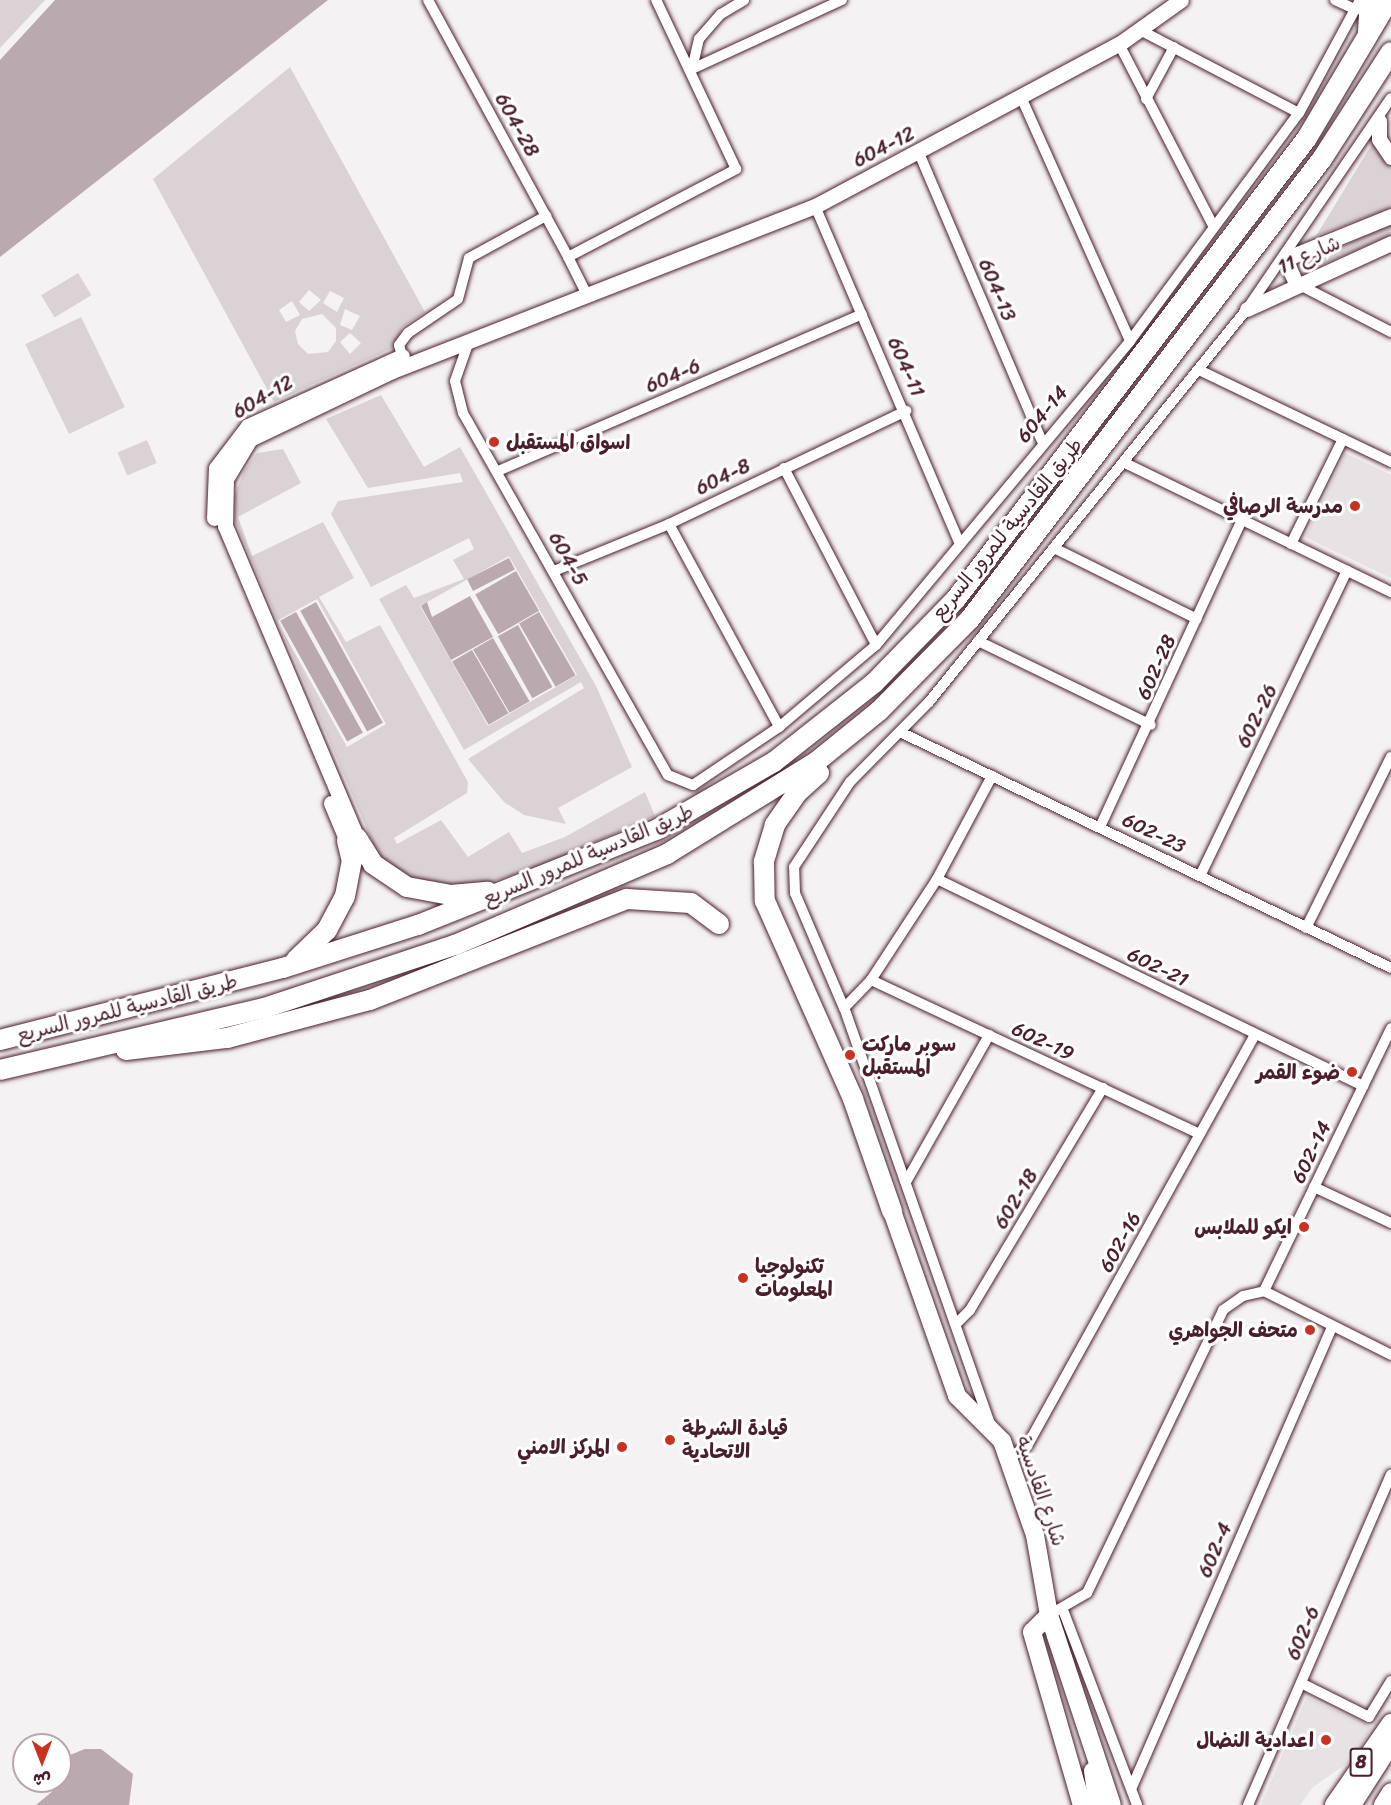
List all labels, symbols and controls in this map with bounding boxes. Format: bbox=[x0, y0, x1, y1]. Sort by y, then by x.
street label: 604-28 bbox=[490, 89, 544, 161]
street label: 604-12 bbox=[849, 121, 919, 173]
street label: شارع 11 bbox=[1274, 231, 1344, 279]
street label: 604-13 bbox=[973, 255, 1021, 325]
street label: 604-11 bbox=[882, 333, 930, 401]
street label: 604-6 bbox=[642, 354, 704, 398]
street label: 604-12 bbox=[228, 370, 298, 424]
street label: 604-14 bbox=[1011, 381, 1073, 447]
place label: اسواق المستقبل bbox=[506, 430, 630, 454]
street label: طريق القادسية للمرور السريع bbox=[926, 433, 1088, 625]
marker: اسواق المستقبل bbox=[487, 435, 501, 449]
street label: 604-8 bbox=[692, 454, 754, 500]
place label: مدرسة الرصافي bbox=[1223, 494, 1343, 518]
marker: مدرسة الرصافي bbox=[1348, 499, 1362, 513]
street label: 604-5 bbox=[543, 528, 593, 590]
street label: 602-28 bbox=[1131, 631, 1181, 703]
street label: 602-26 bbox=[1231, 680, 1283, 752]
street label: طريق القادسية للمرور السريع bbox=[479, 800, 697, 910]
street label: 602-23 bbox=[1118, 807, 1190, 859]
street label: 602-21 bbox=[1124, 942, 1192, 992]
street label: طريق القادسية للمرور السريع bbox=[14, 969, 240, 1047]
street label: 602-19 bbox=[1008, 1016, 1078, 1066]
place label: سوبر ماركت المستقبل bbox=[862, 1032, 956, 1079]
marker: سوبر ماركت المستقبل bbox=[843, 1048, 857, 1062]
place label: ضوء القمر bbox=[1256, 1060, 1340, 1084]
marker: ضوء القمر bbox=[1345, 1065, 1359, 1079]
street label: 602-14 bbox=[1286, 1117, 1336, 1187]
street label: 602-18 bbox=[989, 1165, 1043, 1233]
street label: 602-16 bbox=[1094, 1208, 1146, 1276]
place label: ايكو للملابس bbox=[1194, 1215, 1292, 1239]
marker: ايكو للملابس bbox=[1297, 1220, 1311, 1234]
place label: تكنولوجيا المعلومات bbox=[755, 1254, 833, 1301]
marker: تكنولوجيا المعلومات bbox=[736, 1271, 750, 1285]
place label: متحف الجواهري bbox=[1169, 1318, 1298, 1342]
marker: متحف الجواهري bbox=[1303, 1323, 1317, 1337]
place label: قيادة الشرطة الاتحادية bbox=[682, 1416, 788, 1463]
marker: قيادة الشرطة الاتحادية bbox=[663, 1433, 677, 1447]
street label: شارع القادسية bbox=[1011, 1433, 1071, 1549]
place label: المركز الامني bbox=[517, 1435, 610, 1459]
marker: المركز الامني bbox=[615, 1440, 629, 1454]
street label: 602-4 bbox=[1193, 1519, 1237, 1581]
street label: 602-6 bbox=[1281, 1602, 1325, 1664]
place label: اعدادية النضال bbox=[1196, 1728, 1314, 1752]
north arrow bbox=[12, 1733, 72, 1793]
marker: اعدادية النضال bbox=[1319, 1733, 1333, 1747]
road number: 8 bbox=[1349, 1747, 1373, 1777]
text: ش bbox=[33, 1765, 51, 1794]

